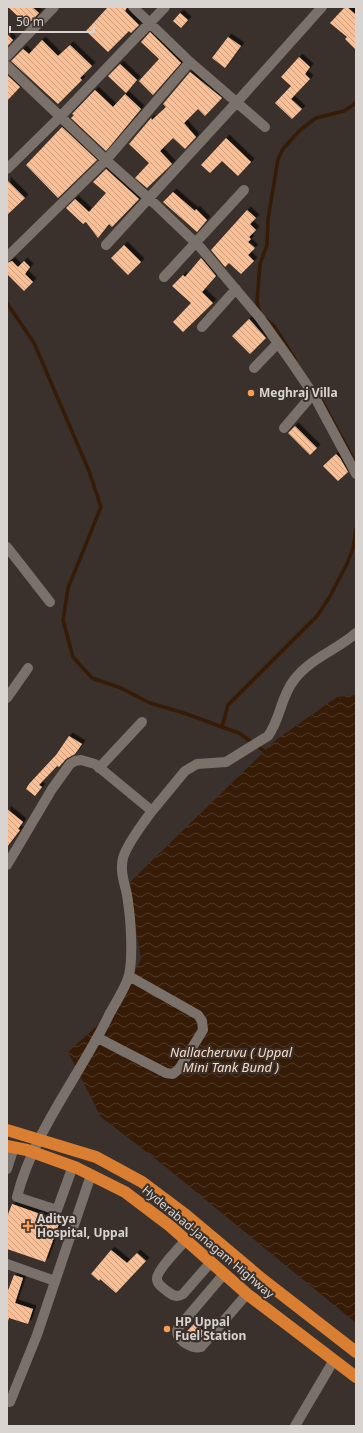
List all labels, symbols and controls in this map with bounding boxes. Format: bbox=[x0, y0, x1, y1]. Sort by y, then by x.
scale bar bbox=[10, 8, 94, 34]
text: 50 m bbox=[16, 13, 44, 30]
place label: Meghraj Villa bbox=[259, 384, 338, 401]
marker: Meghraj Villa bbox=[246, 388, 256, 398]
water label: Nallacheruvu ( Uppal Mini Tank Bund ) bbox=[170, 1043, 293, 1076]
street label: Hyderabad-Janagam Highway bbox=[139, 1181, 279, 1303]
place label: Aditya Hospital, Uppal bbox=[37, 1210, 128, 1241]
marker: Aditya Hospital, Uppal bbox=[22, 1220, 34, 1232]
place label: HP Uppal Fuel Station bbox=[175, 1313, 246, 1344]
marker: HP Uppal Fuel Station bbox=[162, 1324, 172, 1334]

